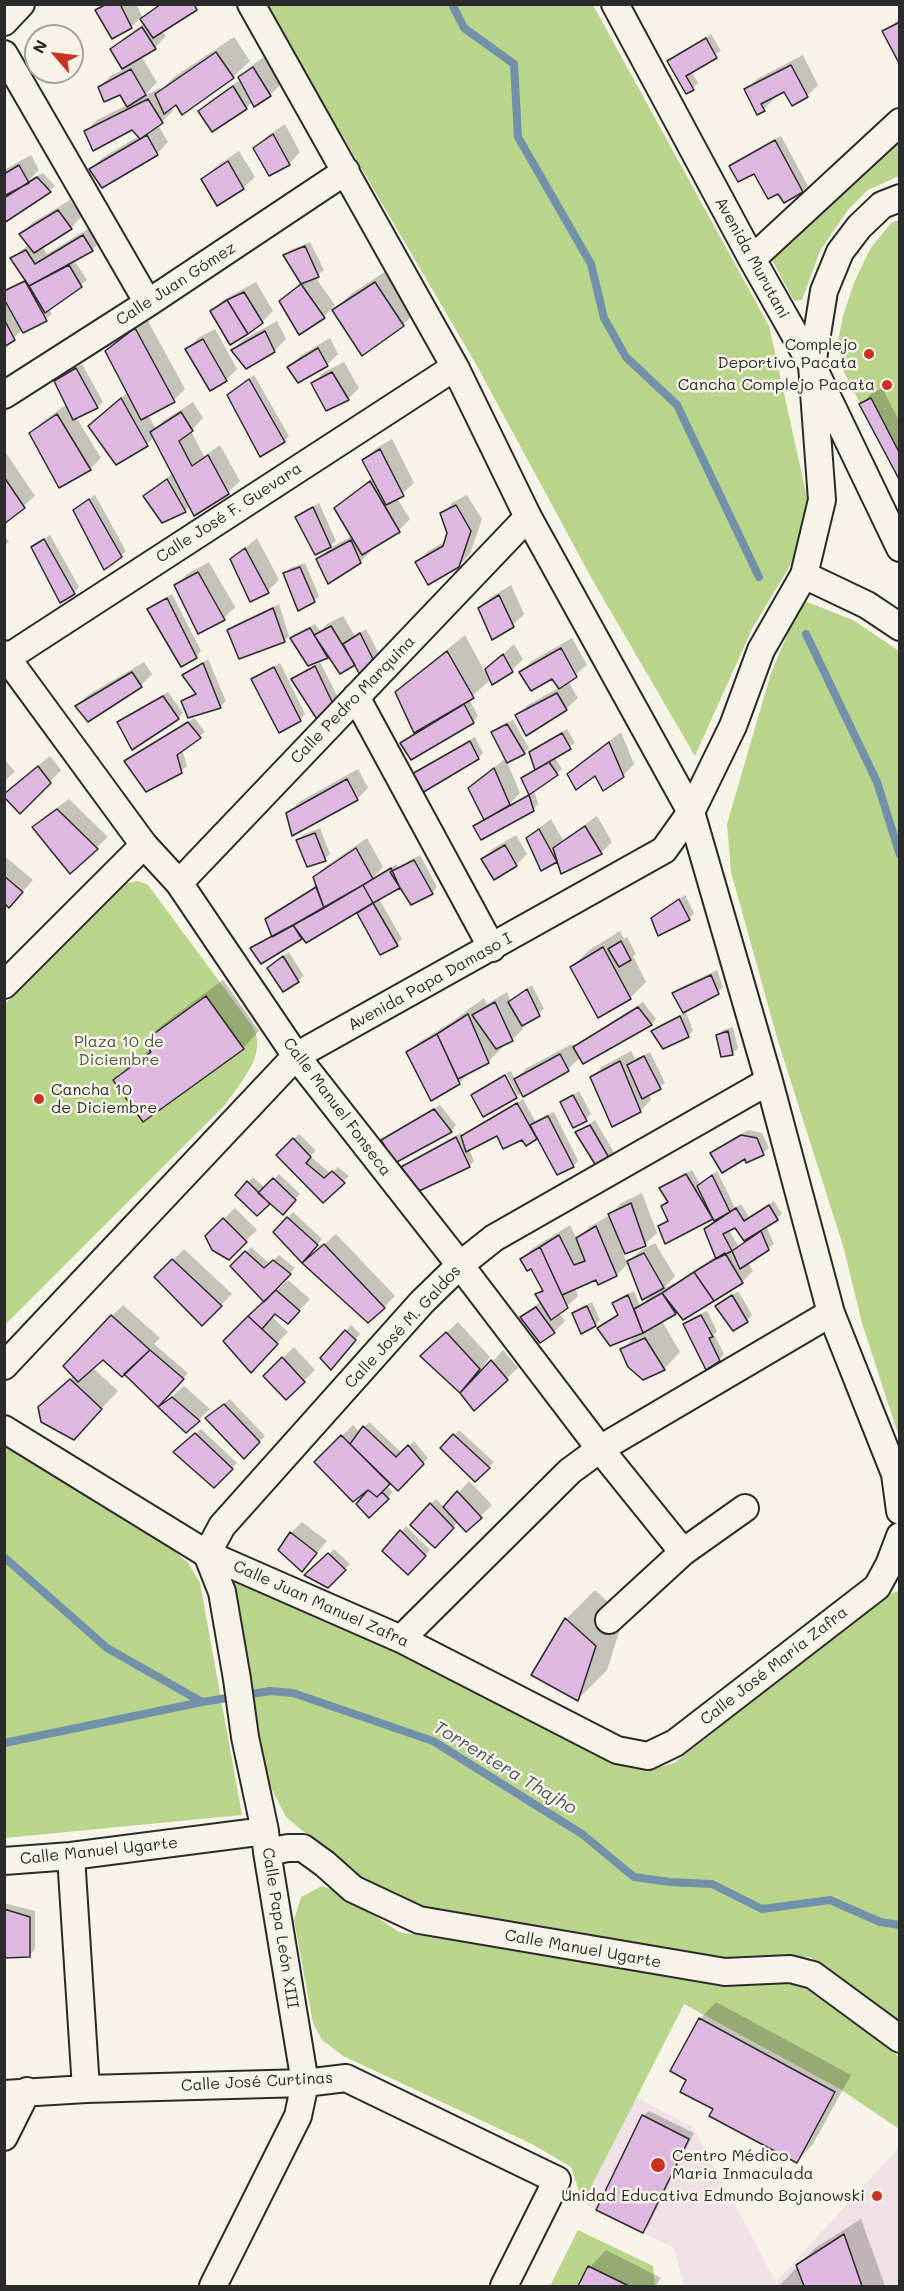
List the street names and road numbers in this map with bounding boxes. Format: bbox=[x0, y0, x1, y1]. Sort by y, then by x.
street label: Avenida Murutani bbox=[711, 194, 793, 322]
street label: Calle Juan Gómez bbox=[113, 238, 239, 330]
street label: Calle José F. Guevara bbox=[153, 459, 305, 567]
street label: Calle Pedro Marquina bbox=[287, 632, 419, 768]
street label: Avenida Papa Damaso I bbox=[345, 929, 515, 1035]
street label: Calle Manuel Fonseca bbox=[279, 1034, 395, 1180]
street label: Calle José M. Galdos bbox=[341, 1261, 465, 1393]
street label: Calle Juan Manuel Zafra bbox=[230, 1557, 412, 1651]
street label: Calle José María Zafra bbox=[697, 1603, 851, 1729]
street label: Calle Manuel Ugarte bbox=[19, 1833, 179, 1869]
street label: Calle Papa León XIII bbox=[258, 1846, 302, 2010]
street label: Calle Manuel Ugarte bbox=[503, 1926, 663, 1972]
street label: Calle José Curtinas bbox=[180, 2068, 334, 2096]

